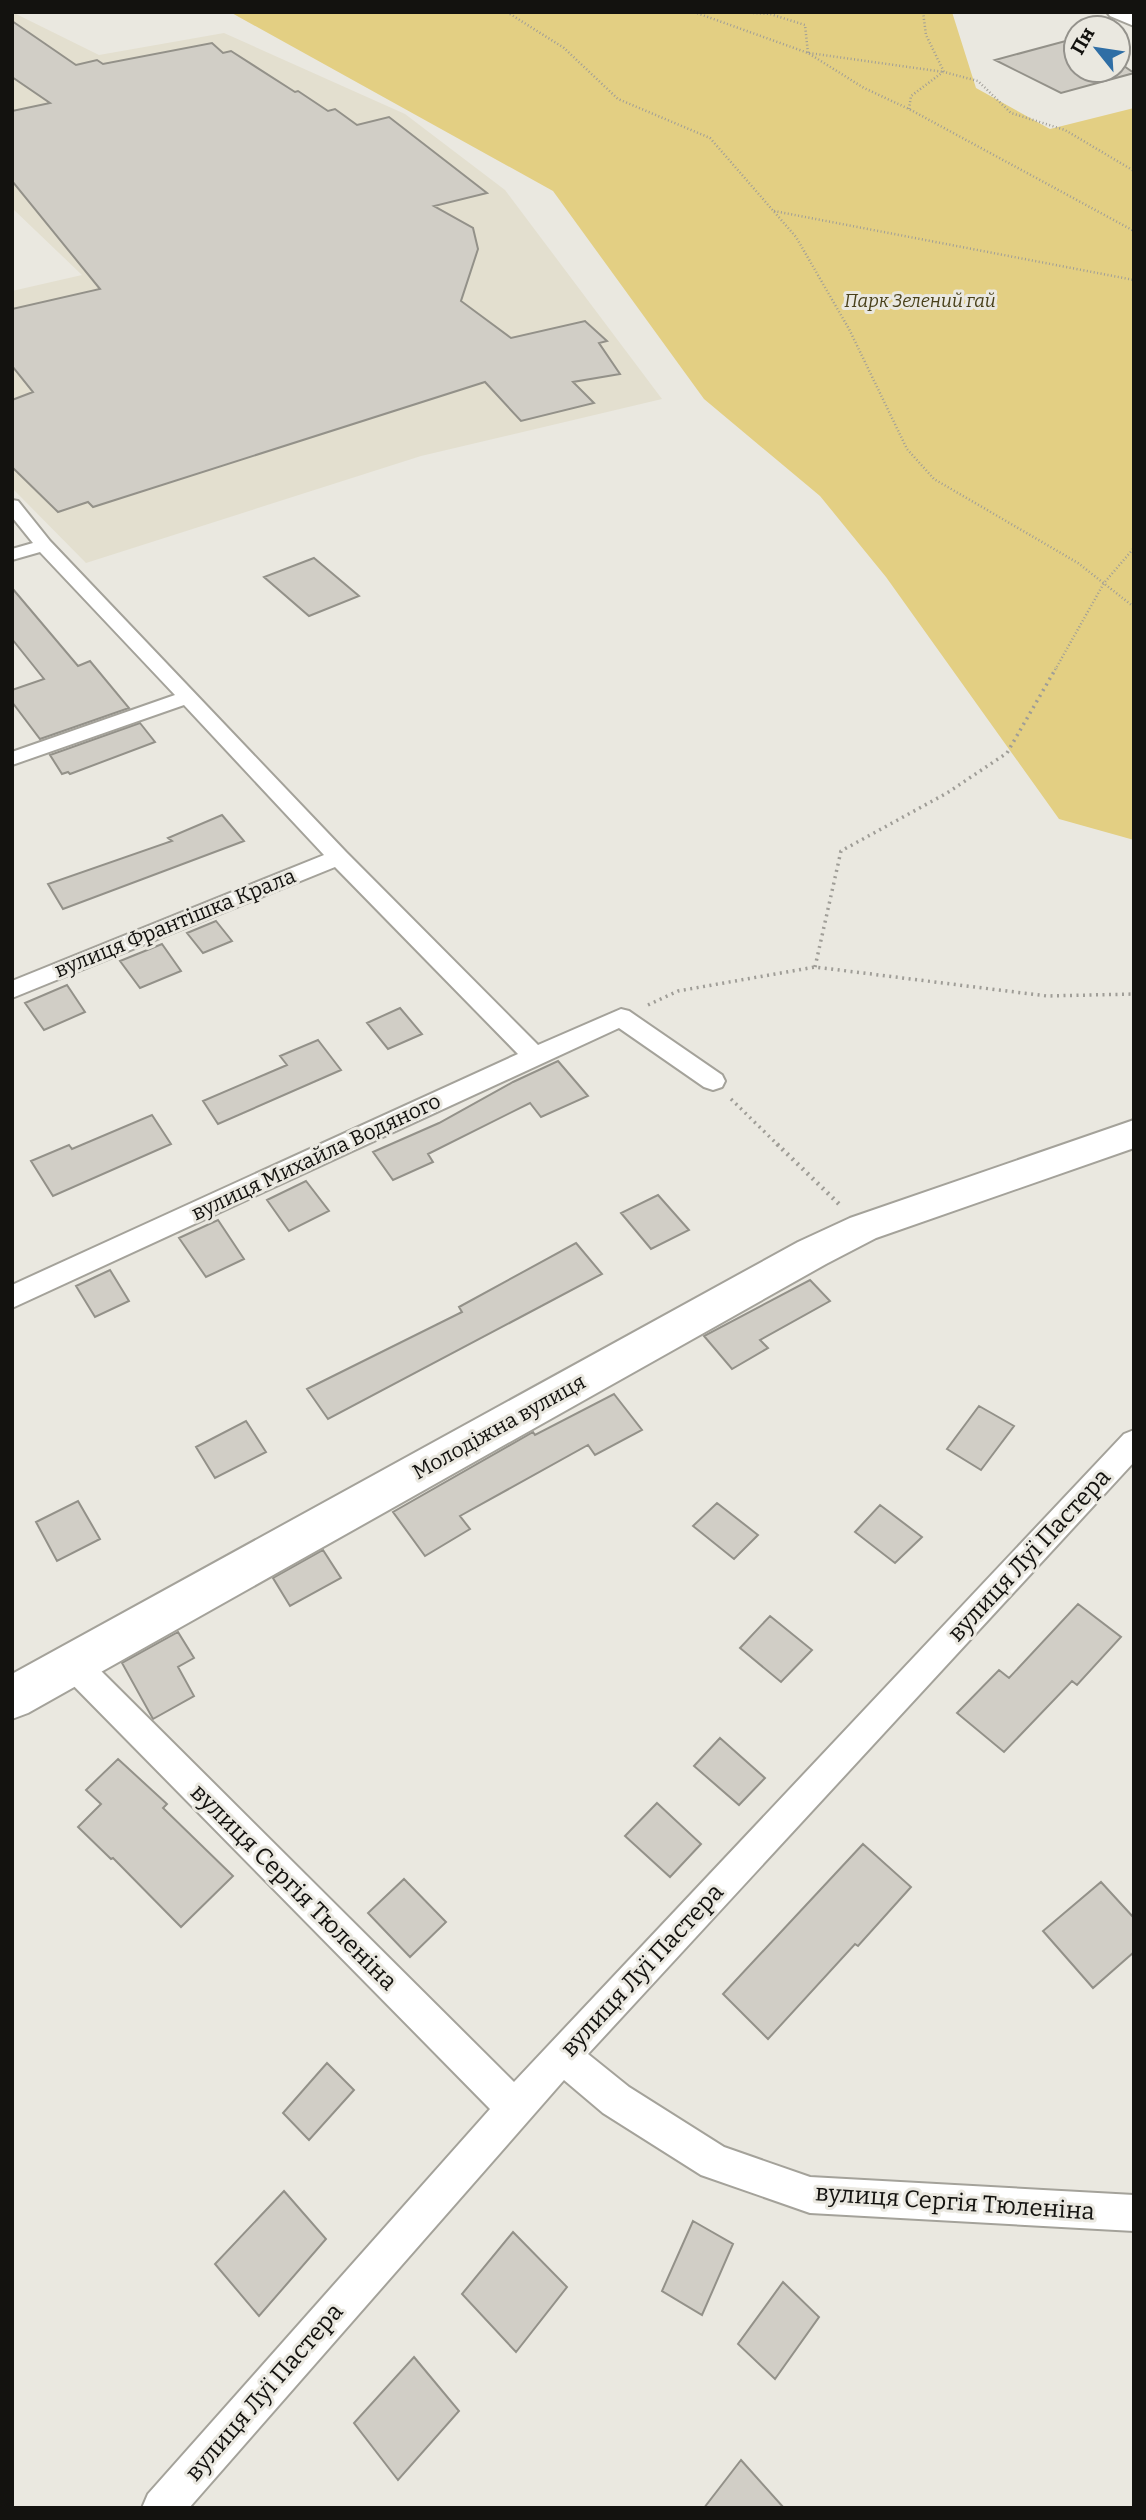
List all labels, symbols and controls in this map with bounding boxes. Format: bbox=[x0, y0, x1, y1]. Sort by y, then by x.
north arrow bbox=[1062, 14, 1132, 84]
text: Пн bbox=[1066, 23, 1100, 58]
park label: Парк Зелений гай bbox=[844, 290, 996, 312]
street label: вулиця Франтішка Крала bbox=[51, 862, 300, 983]
street label: вулиця Михайла Водяного bbox=[187, 1088, 445, 1226]
street label: Молодіжна вулиця bbox=[408, 1369, 590, 1485]
street label: вулиця Луї Пастера bbox=[942, 1463, 1116, 1647]
street label: вулиця Сергія Тюленіна bbox=[185, 1778, 403, 1996]
street label: вулиця Луї Пастера bbox=[555, 1878, 729, 2062]
street label: вулиця Сергія Тюленіна bbox=[814, 2178, 1096, 2226]
street label: вулиця Луї Пастера bbox=[179, 2298, 349, 2486]

